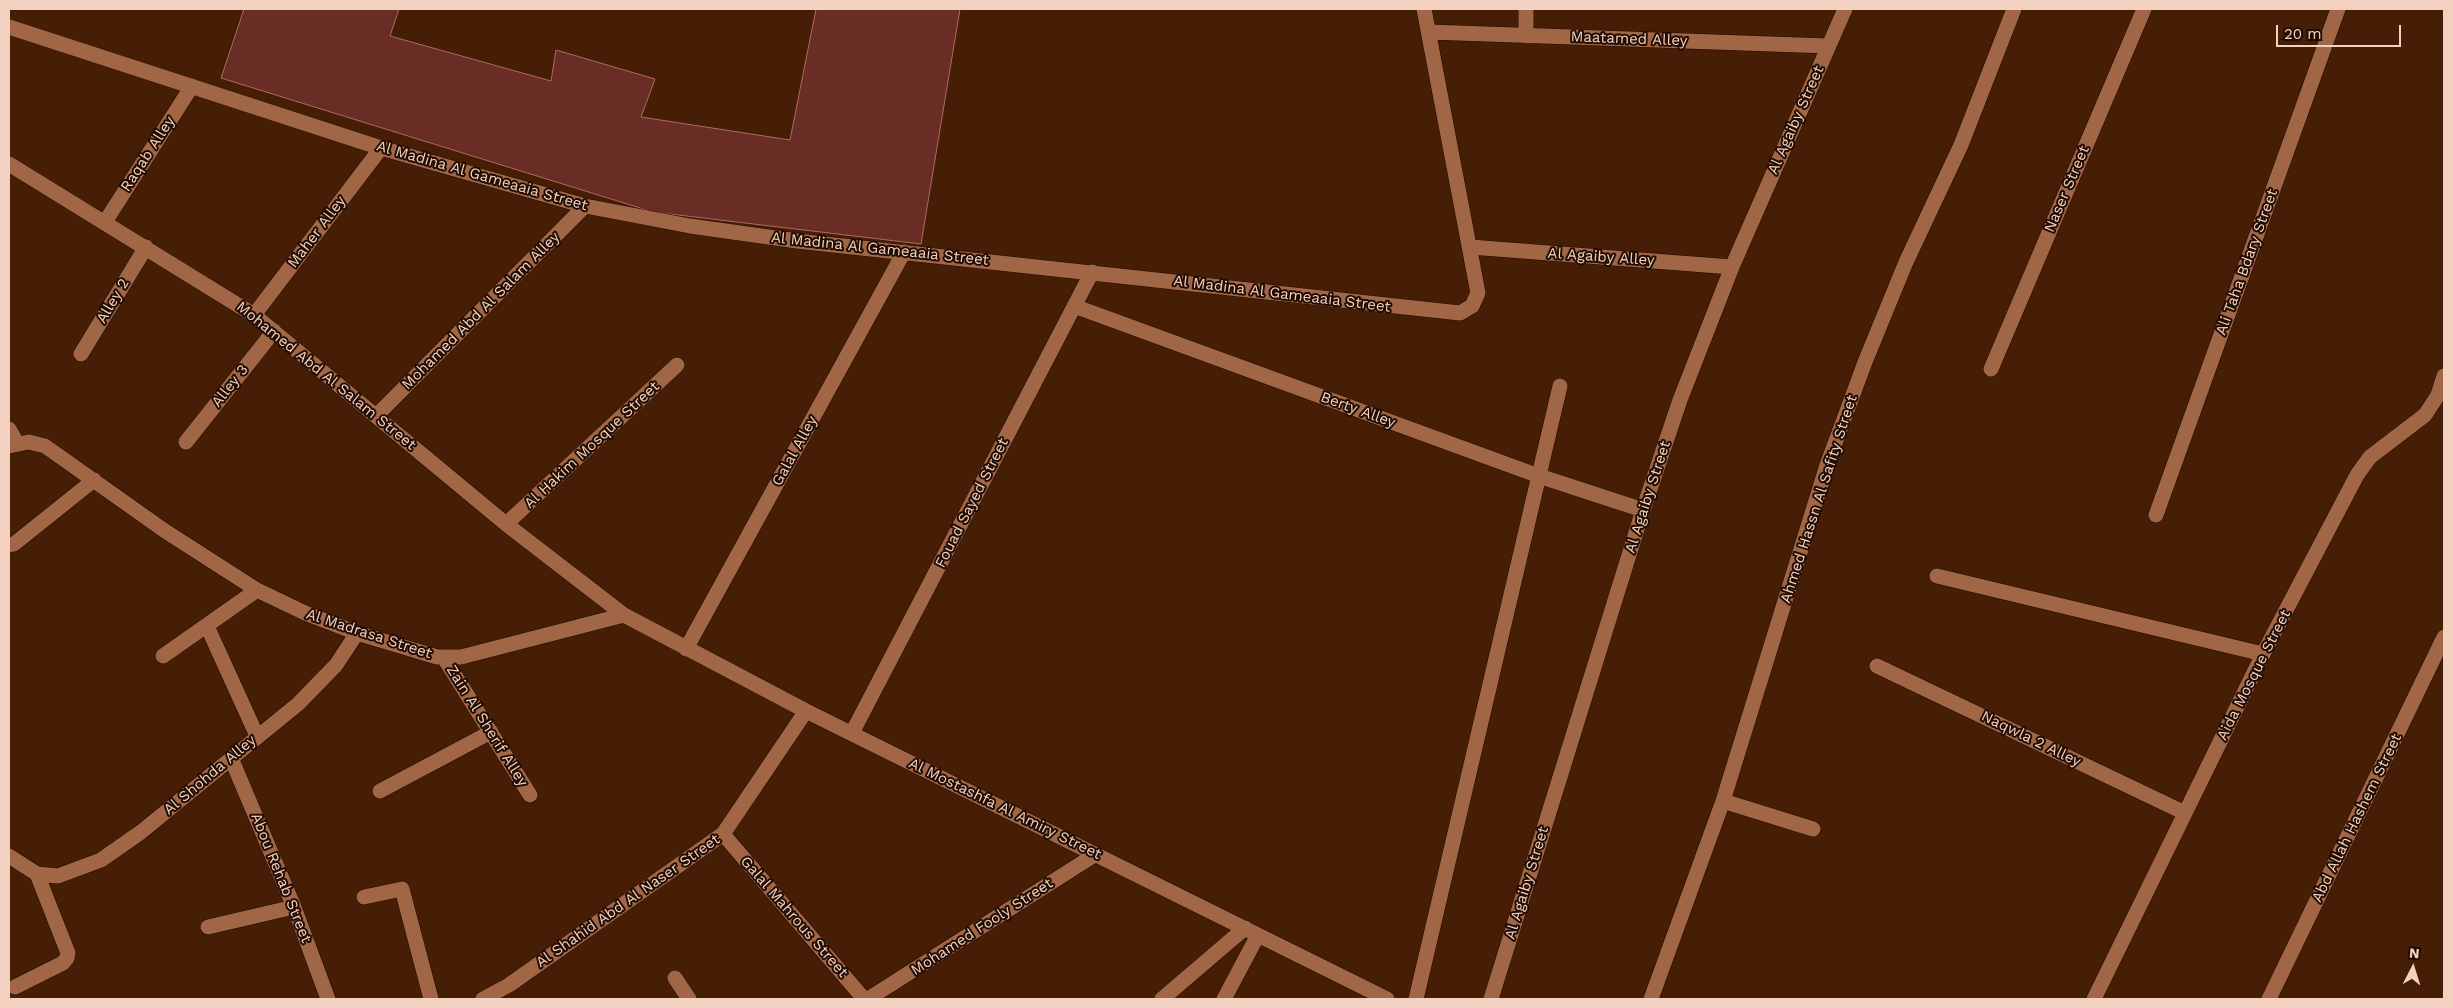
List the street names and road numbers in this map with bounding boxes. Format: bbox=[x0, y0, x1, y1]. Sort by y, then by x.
street label: Maatamed Alley bbox=[1570, 28, 1688, 50]
street label: Al Agaiby Street bbox=[1764, 63, 1828, 177]
street label: Raqab Alley bbox=[117, 113, 179, 195]
street label: Al Madina Al Gameaaia Street bbox=[374, 137, 590, 215]
street label: Naser Street bbox=[2041, 143, 2093, 235]
street label: Ali Taha Bdary Street bbox=[2212, 186, 2282, 338]
street label: Maher Alley bbox=[284, 192, 350, 272]
street label: Mohamed Abd Al Salam Alley bbox=[398, 228, 564, 394]
street label: Al Madina Al Gameaaia Street bbox=[770, 229, 990, 269]
street label: Al Agaiby Alley bbox=[1547, 244, 1655, 270]
street label: Al Madina Al Gameaaia Street bbox=[1172, 272, 1392, 316]
street label: Alley 2 bbox=[93, 275, 133, 327]
street label: Mohamed Abd Al Salam Street bbox=[233, 298, 419, 454]
street label: Alley 3 bbox=[208, 361, 252, 411]
street label: Al Hakim Mosque Street bbox=[521, 378, 663, 512]
street label: Berty Alley bbox=[1318, 388, 1398, 432]
street label: Ahmed Hassn Al Safity Street bbox=[1777, 393, 1861, 605]
street label: Galal Alley bbox=[768, 413, 822, 489]
street label: Fouad Sayed Street bbox=[931, 435, 1013, 571]
street label: Al Agaiby Street bbox=[1621, 439, 1675, 555]
street label: Al Madrasa Street bbox=[304, 605, 434, 663]
street label: Aida Mosque Street bbox=[2213, 607, 2295, 743]
street label: Zain Al Sherif Alley bbox=[442, 662, 532, 790]
street label: Naqwla 2 Alley bbox=[1978, 707, 2084, 771]
street label: Al Shohda Alley bbox=[160, 731, 260, 819]
street label: Abd Allah Hashem Street bbox=[2308, 731, 2406, 905]
street label: Al Mostashfa Al Amiry Street bbox=[906, 754, 1104, 864]
street label: Abou Rehab Street bbox=[247, 810, 315, 946]
street label: Al Agaiby Street bbox=[1501, 824, 1553, 942]
street label: Al Shahid Abd Al Naser Street bbox=[532, 830, 724, 972]
street label: Galal Mahrous Street bbox=[736, 853, 852, 981]
street label: Mohamed Fooly Street bbox=[908, 874, 1056, 980]

